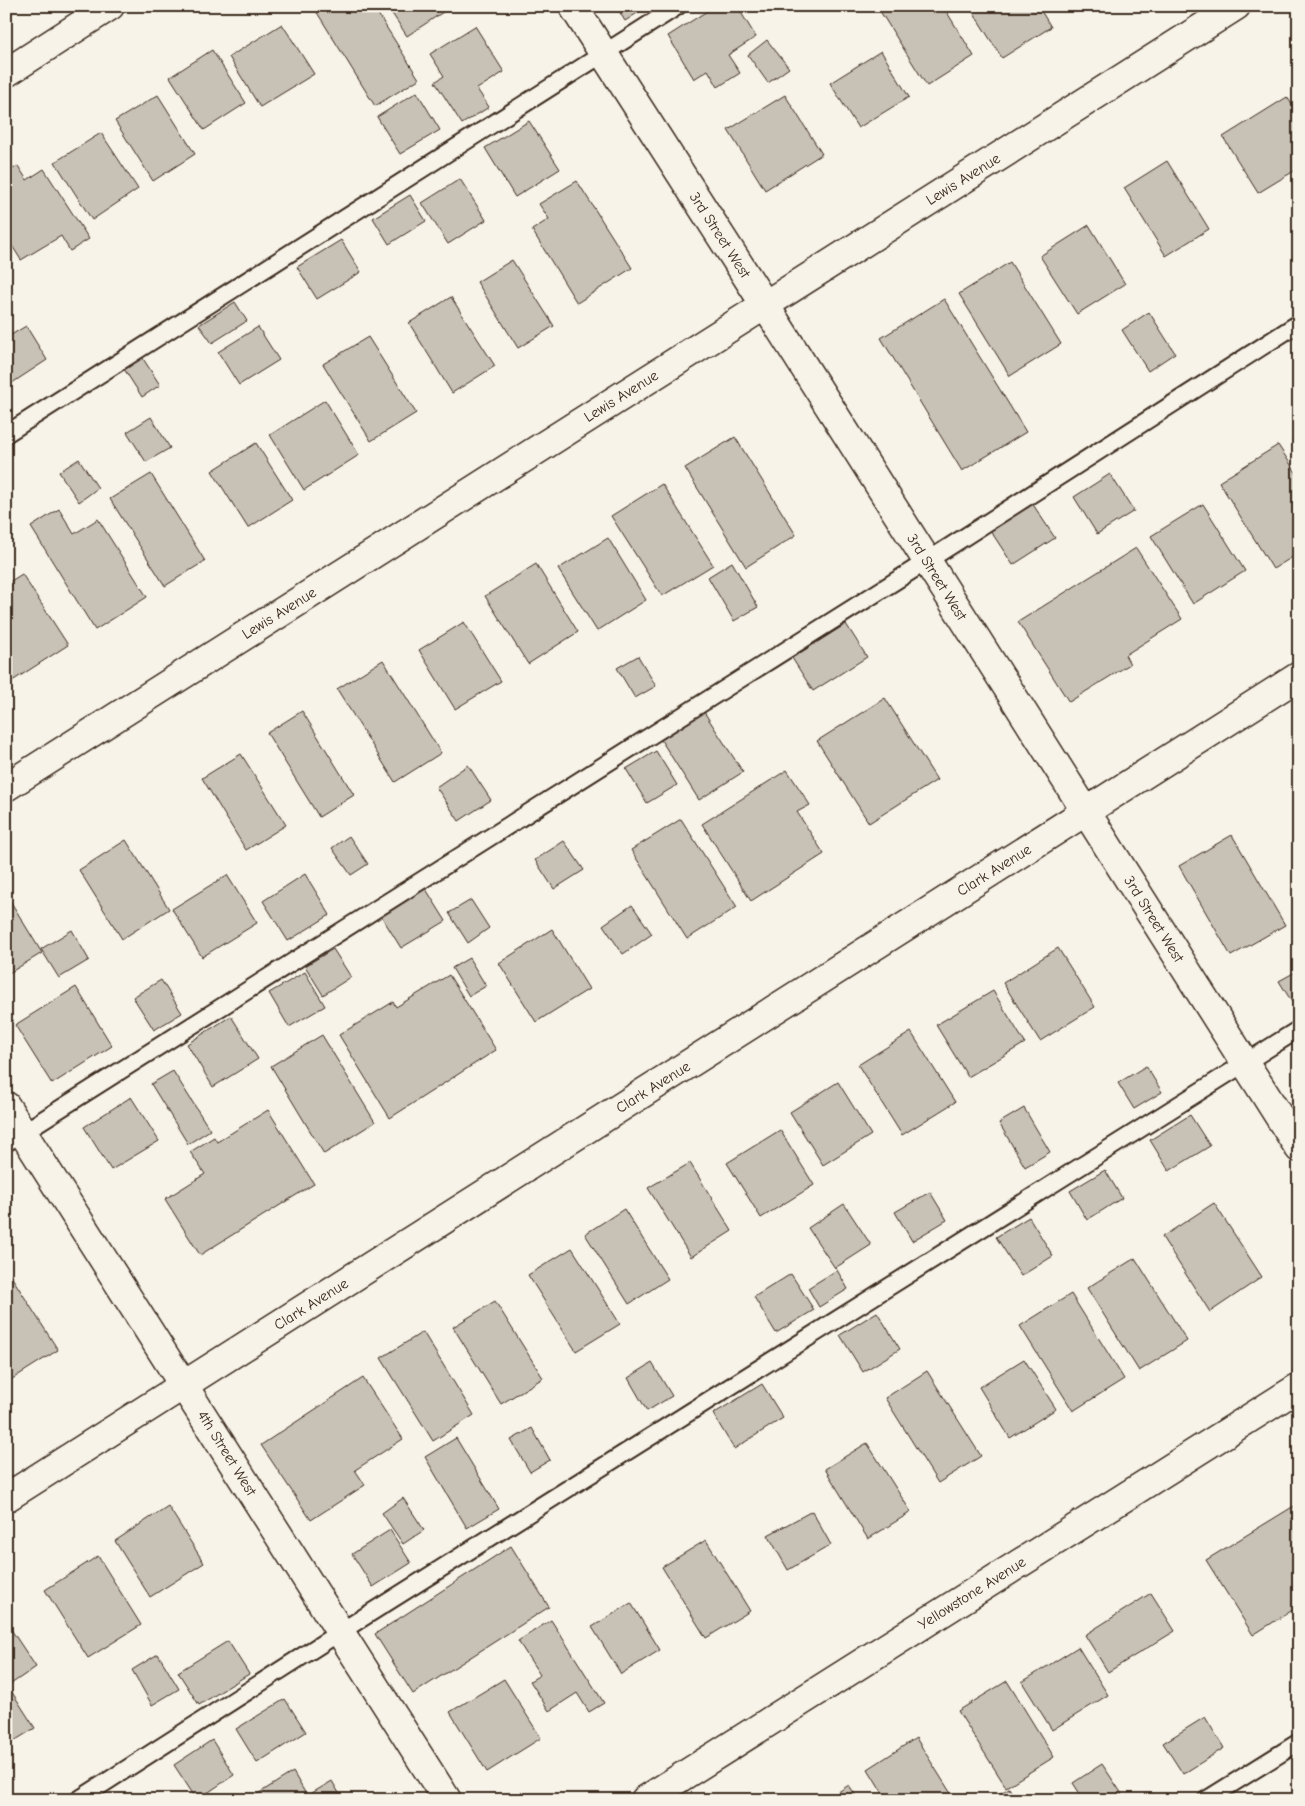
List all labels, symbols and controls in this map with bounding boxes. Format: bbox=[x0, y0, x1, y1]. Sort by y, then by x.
street label: Lewis Avenue bbox=[923, 149, 1004, 209]
street label: 3rd Street West bbox=[686, 189, 755, 282]
street label: Lewis Avenue bbox=[581, 366, 662, 426]
street label: 3rd Street West bbox=[903, 530, 971, 624]
street label: Lewis Avenue bbox=[239, 583, 320, 643]
street label: Clark Avenue bbox=[954, 840, 1035, 900]
street label: 3rd Street West bbox=[1120, 872, 1188, 966]
street label: Clark Avenue bbox=[613, 1057, 694, 1117]
street label: Clark Avenue bbox=[271, 1274, 352, 1334]
street label: 4th Street West bbox=[194, 1407, 261, 1500]
street label: Yellowstone Avenue bbox=[915, 1552, 1030, 1633]

